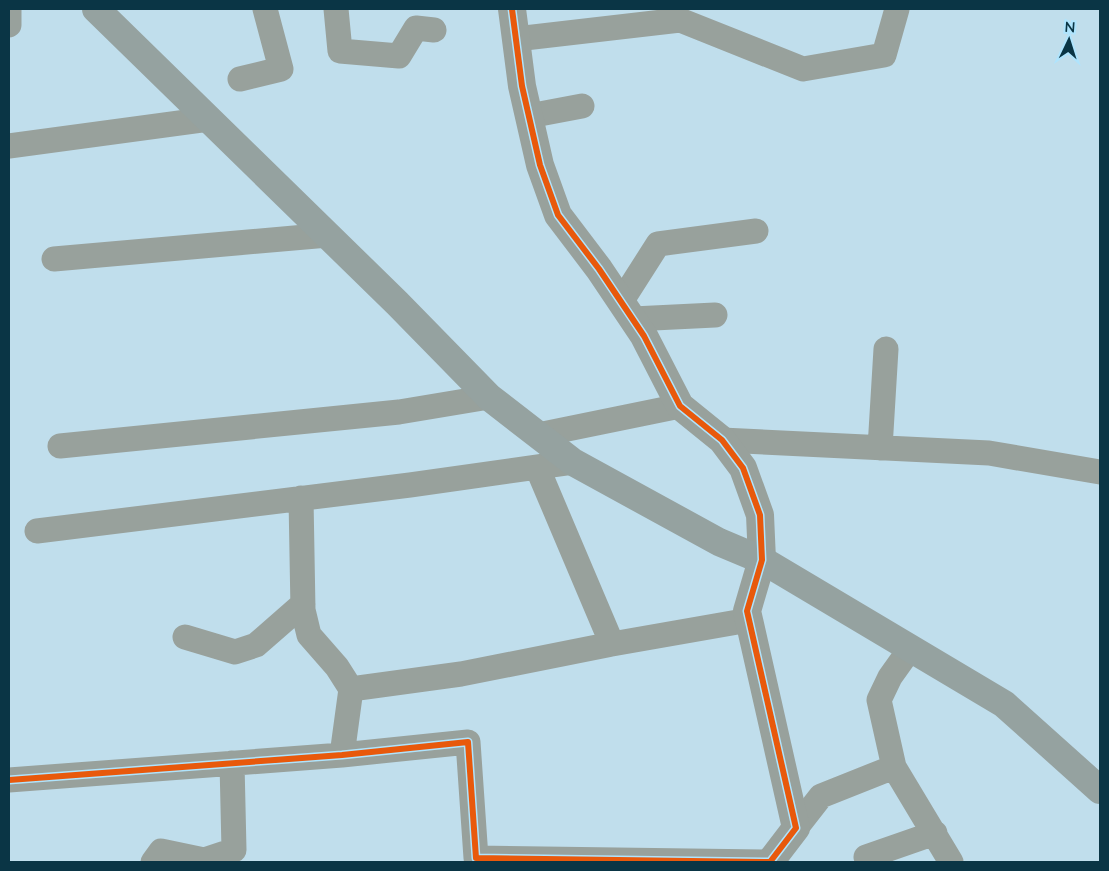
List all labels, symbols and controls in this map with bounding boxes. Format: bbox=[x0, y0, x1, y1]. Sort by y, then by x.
north arrow bbox=[1044, 15, 1094, 65]
text: N bbox=[1064, 18, 1076, 35]

